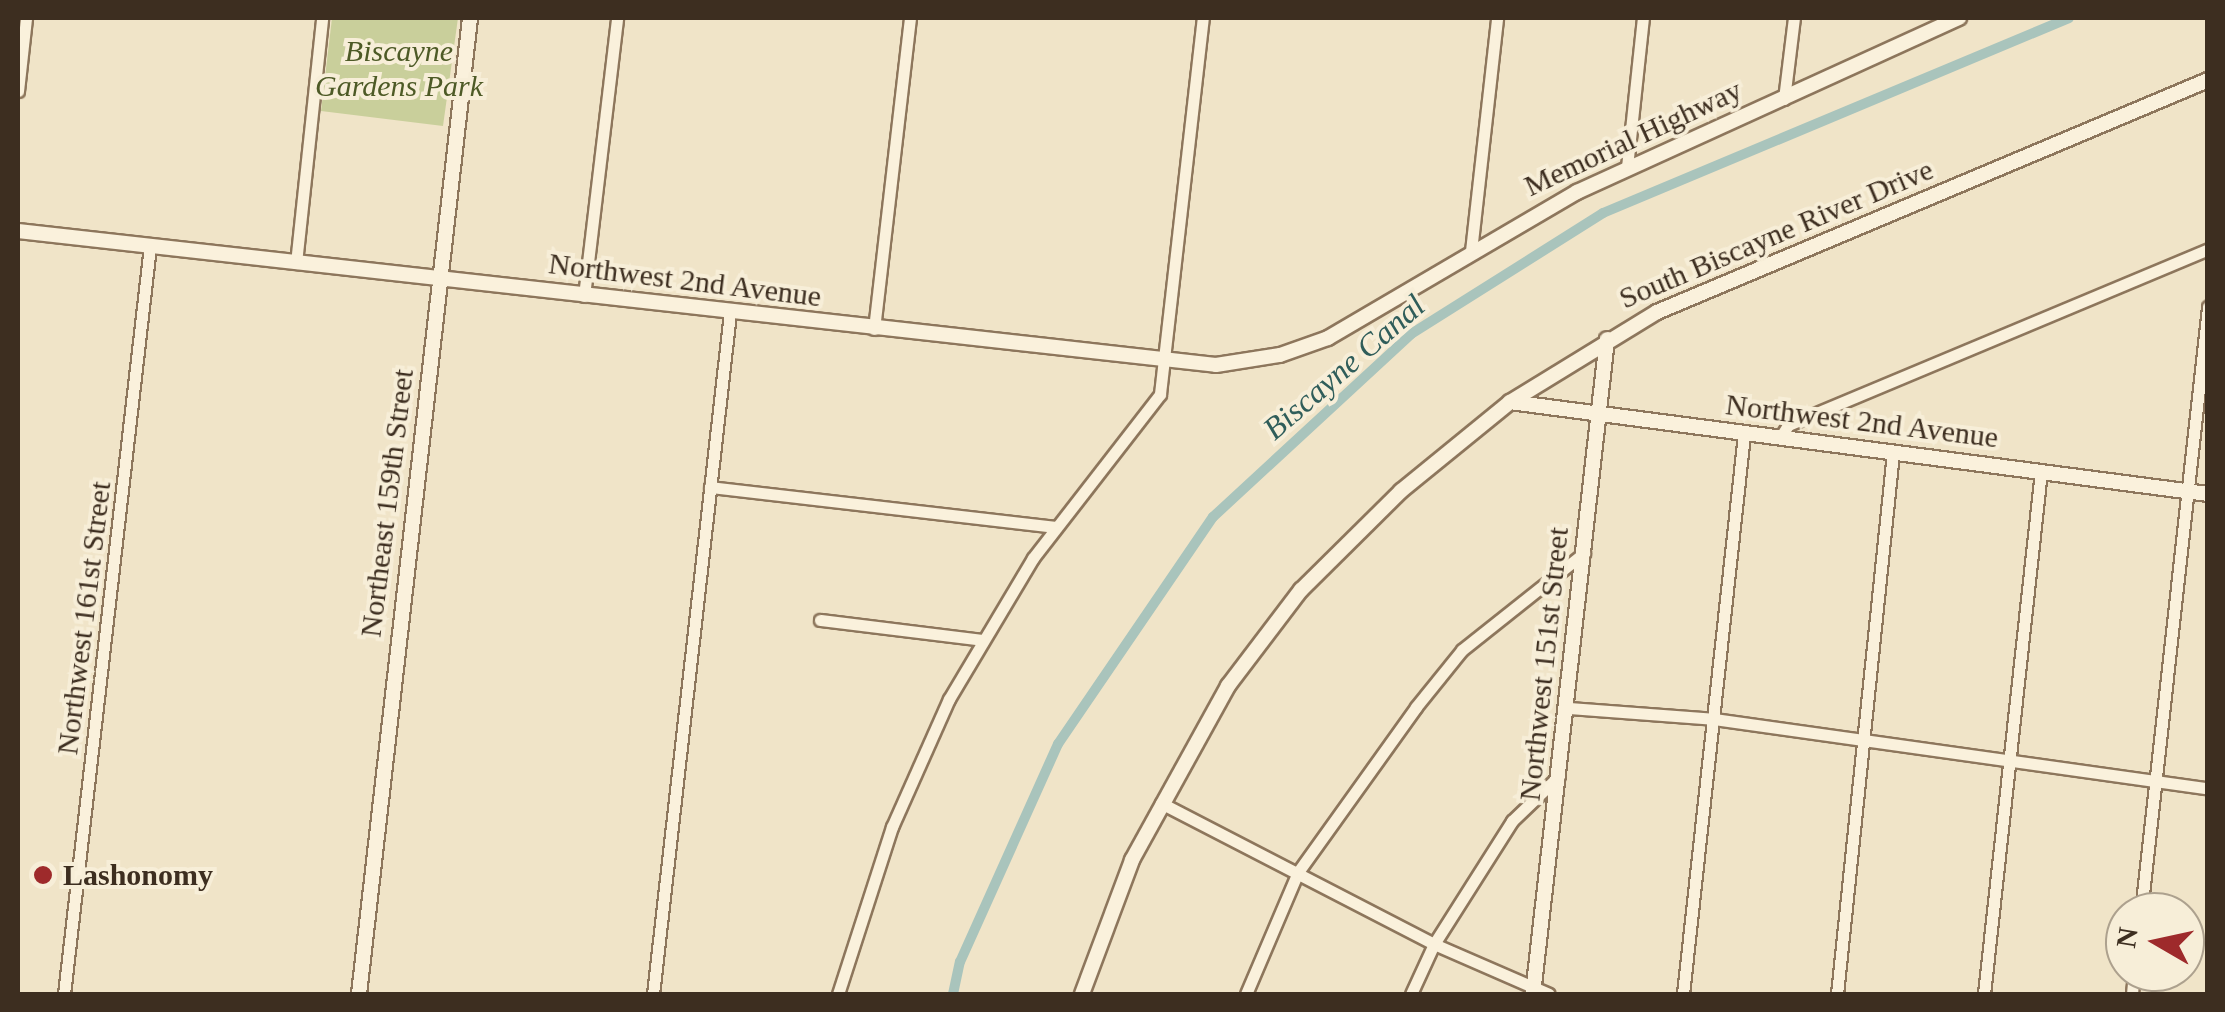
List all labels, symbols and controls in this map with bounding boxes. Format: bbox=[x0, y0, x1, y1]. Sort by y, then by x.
park label: Biscayne Gardens Park bbox=[315, 33, 483, 104]
street label: Memorial Highway bbox=[1519, 72, 1747, 204]
street label: South Biscayne River Drive bbox=[1614, 152, 1938, 316]
street label: Northwest 2nd Avenue bbox=[546, 245, 824, 315]
water label: Biscayne Canal bbox=[1255, 286, 1433, 448]
street label: Northeast 159th Street bbox=[353, 367, 421, 639]
street label: Northwest 2nd Avenue bbox=[1723, 386, 2001, 456]
street label: Northwest 161st Street bbox=[49, 479, 119, 757]
street label: Northwest 151st Street bbox=[1512, 525, 1576, 803]
place label: Lashonomy bbox=[63, 857, 213, 893]
marker: Lashonomy bbox=[32, 864, 54, 886]
north arrow bbox=[2105, 892, 2205, 992]
text: N bbox=[2110, 925, 2144, 950]

